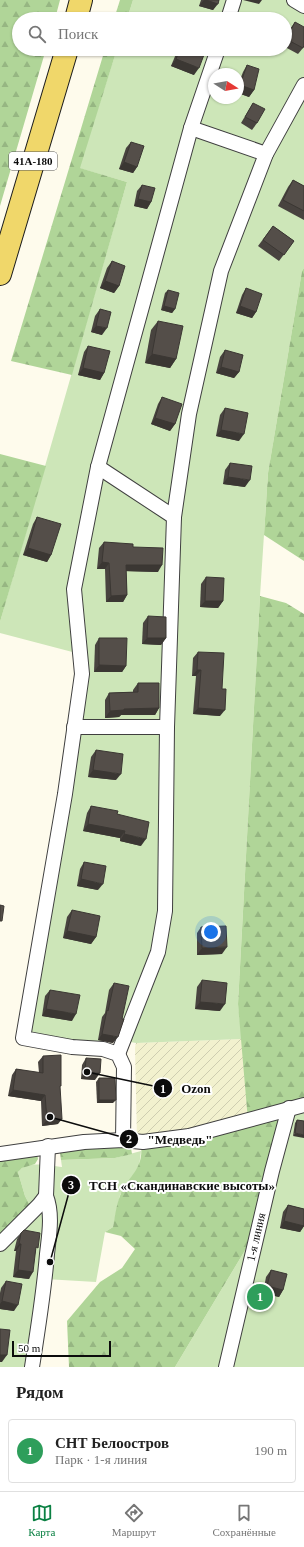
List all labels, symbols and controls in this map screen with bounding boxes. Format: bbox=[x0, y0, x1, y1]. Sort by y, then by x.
search box bbox=[12, 12, 292, 56]
icon: search bbox=[26, 23, 48, 45]
text: Поиск bbox=[58, 26, 98, 42]
north arrow bbox=[208, 68, 244, 104]
road number: 41А-180 bbox=[9, 152, 57, 170]
your location bbox=[201, 922, 221, 942]
callout: Ozon bbox=[153, 1076, 219, 1101]
text: Ozon bbox=[181, 1081, 212, 1096]
text: 1 bbox=[160, 1082, 166, 1096]
callout: "Медведь" bbox=[119, 1127, 220, 1152]
text: 2 bbox=[126, 1132, 132, 1146]
text: "Медведь" bbox=[148, 1132, 212, 1147]
callout: ТСН «Скандинавские высоты» bbox=[61, 1172, 283, 1197]
text: 3 bbox=[68, 1178, 74, 1192]
text: ТСН «Скандинавские высоты» bbox=[89, 1178, 275, 1193]
street label: 1-я линия bbox=[244, 1211, 268, 1263]
pin: 1 bbox=[247, 1282, 273, 1312]
scale bar bbox=[12, 1339, 111, 1358]
text: 50 m bbox=[18, 1342, 40, 1354]
text: Рядом bbox=[16, 1383, 64, 1402]
text: СНТ Белоостров bbox=[55, 1435, 169, 1451]
text: 1 bbox=[27, 1443, 33, 1458]
text: 190 m bbox=[254, 1443, 287, 1458]
text: Парк · 1-я линия bbox=[55, 1452, 147, 1467]
tab: Карта bbox=[28, 1502, 55, 1538]
tab: Маршрут bbox=[112, 1502, 156, 1538]
tab: Сохранённые bbox=[213, 1502, 276, 1538]

